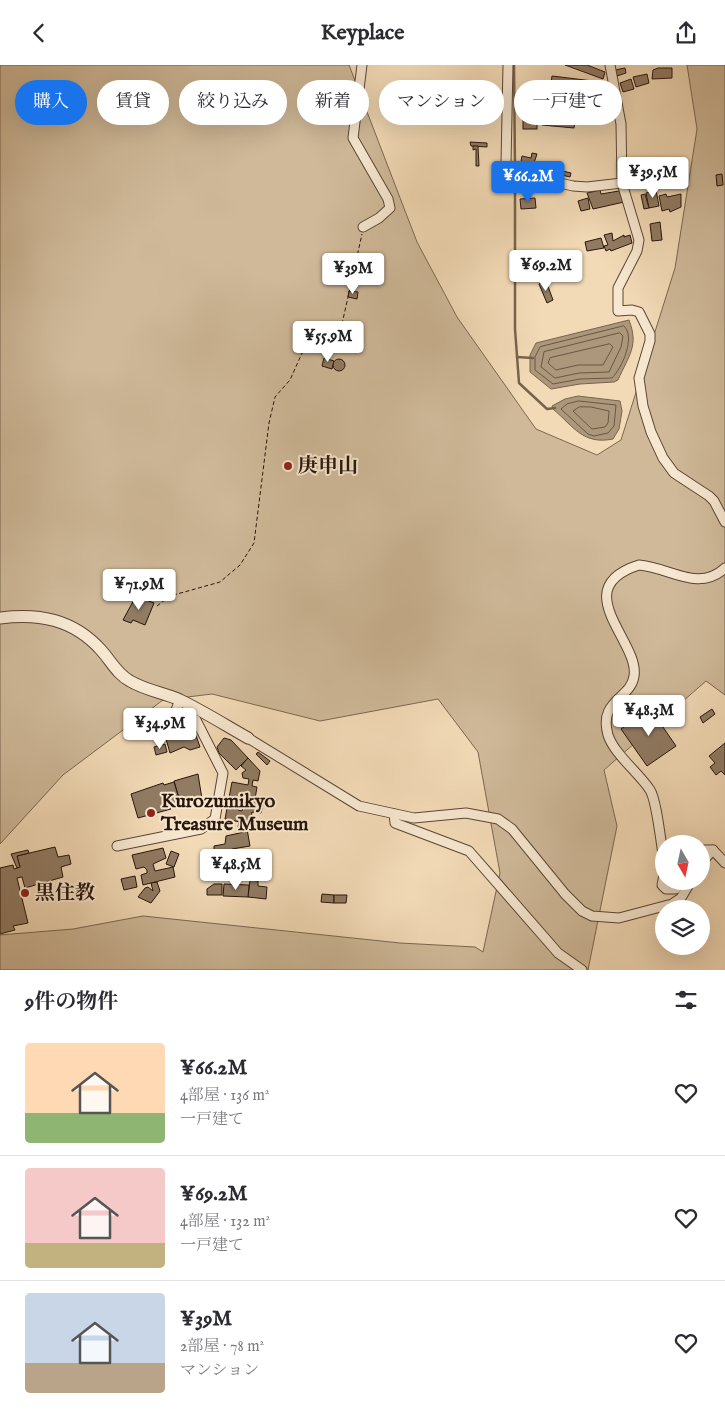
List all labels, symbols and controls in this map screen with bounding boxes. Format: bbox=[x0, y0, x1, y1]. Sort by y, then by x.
icon: back bbox=[25, 19, 53, 47]
text: Keyplace bbox=[321, 19, 404, 47]
icon: share bbox=[672, 19, 700, 47]
chip: 購入 bbox=[15, 80, 87, 125]
chip: 賃貸 bbox=[97, 80, 169, 125]
chip: 絞り込み bbox=[179, 80, 287, 125]
chip: 新着 bbox=[297, 80, 369, 125]
chip: マンション bbox=[379, 80, 504, 125]
chip: 一戸建て bbox=[514, 80, 622, 125]
pin: ¥39.5M bbox=[612, 157, 694, 199]
pin: ¥66.2M bbox=[487, 161, 569, 203]
text: ¥39.5M bbox=[629, 163, 677, 183]
text: ¥66.2M bbox=[502, 167, 554, 187]
pin: ¥69.2M bbox=[505, 249, 587, 292]
pin: ¥39M bbox=[323, 253, 383, 295]
text: ¥69.2M bbox=[520, 256, 572, 276]
text: ¥39M bbox=[333, 259, 373, 279]
pin: ¥55.9M bbox=[287, 321, 369, 363]
text: ¥55.9M bbox=[304, 327, 352, 347]
place label: 庚申山 bbox=[298, 454, 358, 479]
marker: 庚申山 bbox=[282, 460, 294, 472]
pin: ¥71.9M bbox=[98, 569, 180, 611]
text: ¥71.9M bbox=[114, 575, 164, 595]
pin: ¥48.3M bbox=[608, 695, 690, 737]
text: ¥48.3M bbox=[624, 701, 674, 721]
pin: ¥34.9M bbox=[119, 707, 201, 750]
text: ¥34.9M bbox=[134, 714, 186, 734]
place label: Kurozumikyo Treasure Museum bbox=[160, 789, 309, 837]
marker: Kurozumikyo Treasure Museum bbox=[145, 807, 157, 819]
north arrow bbox=[655, 835, 710, 890]
map controls bbox=[655, 835, 710, 955]
pin: ¥48.5M bbox=[195, 849, 277, 891]
text: ¥48.5M bbox=[211, 855, 261, 875]
place label: 黒住教 bbox=[35, 881, 95, 906]
marker: 黒住教 bbox=[19, 887, 31, 899]
button: layers bbox=[655, 900, 710, 955]
icon: filters bbox=[672, 986, 700, 1014]
text: 9件の物件 bbox=[25, 989, 118, 1016]
text: ¥66.2M bbox=[180, 1055, 247, 1082]
icon: home bbox=[65, 1063, 125, 1123]
icon: heart bbox=[672, 1079, 700, 1107]
text: 4部屋 · 136 m² bbox=[180, 1086, 269, 1106]
text: 一戸建て bbox=[180, 1110, 244, 1130]
text: ¥69.2M bbox=[180, 1181, 247, 1208]
icon: home bbox=[65, 1188, 125, 1248]
icon: heart bbox=[672, 1204, 700, 1232]
text: 4部屋 · 132 m² bbox=[180, 1212, 270, 1232]
text: 一戸建て bbox=[180, 1236, 244, 1256]
text: ¥39M bbox=[180, 1306, 232, 1333]
icon: home bbox=[65, 1313, 125, 1373]
icon: heart bbox=[672, 1329, 700, 1357]
text: 2部屋 · 78 m² bbox=[180, 1337, 264, 1357]
text: マンション bbox=[180, 1361, 259, 1381]

